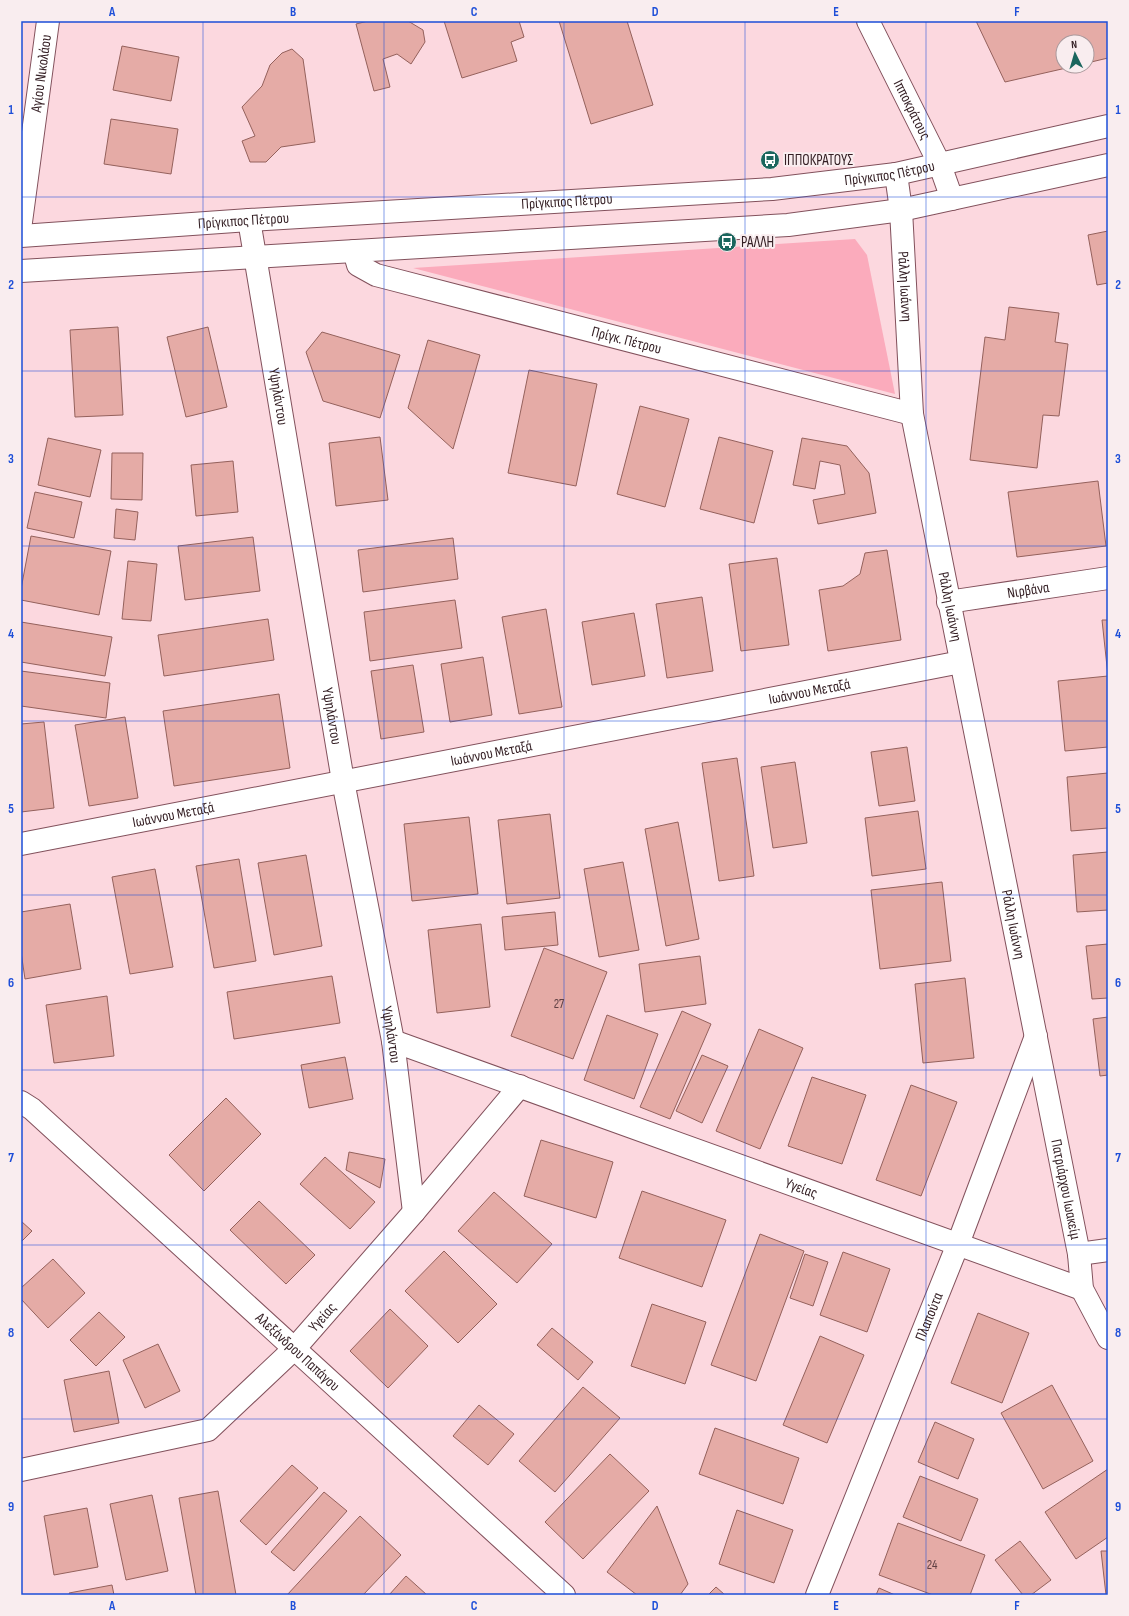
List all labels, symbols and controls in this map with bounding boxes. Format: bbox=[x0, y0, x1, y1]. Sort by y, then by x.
text: A bbox=[108, 4, 116, 20]
text: B bbox=[290, 4, 296, 20]
text: C bbox=[471, 4, 478, 20]
text: D bbox=[652, 4, 659, 20]
text: E bbox=[833, 4, 839, 20]
text: F bbox=[1014, 4, 1020, 20]
street label: Αγίου Νικολάου bbox=[26, 33, 56, 114]
north arrow bbox=[1055, 34, 1095, 74]
text: N bbox=[1071, 38, 1078, 51]
street label: Ιπποκράτους bbox=[889, 76, 935, 143]
text: 1 bbox=[8, 102, 14, 118]
text: 1 bbox=[1115, 102, 1121, 118]
bus stop icon: ΙΠΠΟΚΡΑΤΟΥΣ bbox=[759, 149, 781, 171]
place label: ΙΠΠΟΚΡΑΤΟΥΣ bbox=[784, 151, 853, 170]
street label: Πρίγκιπος Πέτρου bbox=[843, 156, 936, 190]
street label: Πρίγκιπος Πέτρου bbox=[521, 189, 613, 213]
street label: Πρίγκιπος Πέτρου bbox=[197, 208, 290, 233]
bus stop icon: ΡΑΛΛΗ bbox=[716, 231, 738, 253]
place label: ΡΑΛΛΗ bbox=[741, 233, 774, 252]
street label: Ράλλη Ιωάννη bbox=[894, 251, 917, 322]
text: 2 bbox=[8, 277, 14, 293]
text: 2 bbox=[1115, 277, 1121, 293]
street label: Πρίγκ. Πέτρου bbox=[590, 322, 664, 358]
street label: Υψηλάντου bbox=[264, 367, 293, 426]
text: 3 bbox=[8, 451, 14, 467]
text: 3 bbox=[1115, 451, 1121, 467]
street label: Ράλλη Ιωάννη bbox=[934, 570, 966, 643]
street label: Νιρβάνα bbox=[1006, 577, 1051, 603]
text: 4 bbox=[8, 626, 14, 642]
text: 4 bbox=[1115, 626, 1121, 642]
street label: Ιωάννου Μεταξά bbox=[767, 674, 852, 709]
street label: Υψηλάντου bbox=[318, 686, 346, 746]
street label: Ιωάννου Μεταξά bbox=[449, 736, 534, 770]
street label: Ιωάννου Μεταξά bbox=[131, 797, 216, 832]
text: 5 bbox=[8, 801, 14, 817]
text: 5 bbox=[1115, 801, 1121, 817]
street label: Ράλλη Ιωάννη bbox=[997, 888, 1030, 961]
text: 6 bbox=[8, 975, 14, 991]
text: 6 bbox=[1115, 975, 1121, 991]
house number: 27 bbox=[554, 996, 565, 1012]
street label: Υψηλάντου bbox=[377, 1004, 405, 1064]
street label: Πατριάρχου Ιωακείμ bbox=[1047, 1137, 1085, 1242]
text: 7 bbox=[8, 1150, 14, 1166]
text: 7 bbox=[1115, 1150, 1121, 1166]
street label: Υγείας bbox=[783, 1173, 820, 1203]
street label: Πλαπούτα bbox=[911, 1289, 947, 1344]
street label: Υγείας bbox=[304, 1298, 340, 1336]
street label: Αλεξάνδρου Παπάγου bbox=[251, 1308, 344, 1395]
text: 8 bbox=[8, 1325, 14, 1341]
text: 8 bbox=[1115, 1325, 1121, 1341]
text: 9 bbox=[8, 1499, 14, 1515]
text: 9 bbox=[1115, 1499, 1121, 1515]
house number: 24 bbox=[927, 1557, 938, 1573]
text: A bbox=[108, 1598, 116, 1614]
text: B bbox=[290, 1598, 296, 1614]
text: C bbox=[471, 1598, 478, 1614]
text: D bbox=[652, 1598, 659, 1614]
text: E bbox=[833, 1598, 839, 1614]
text: F bbox=[1014, 1598, 1020, 1614]

